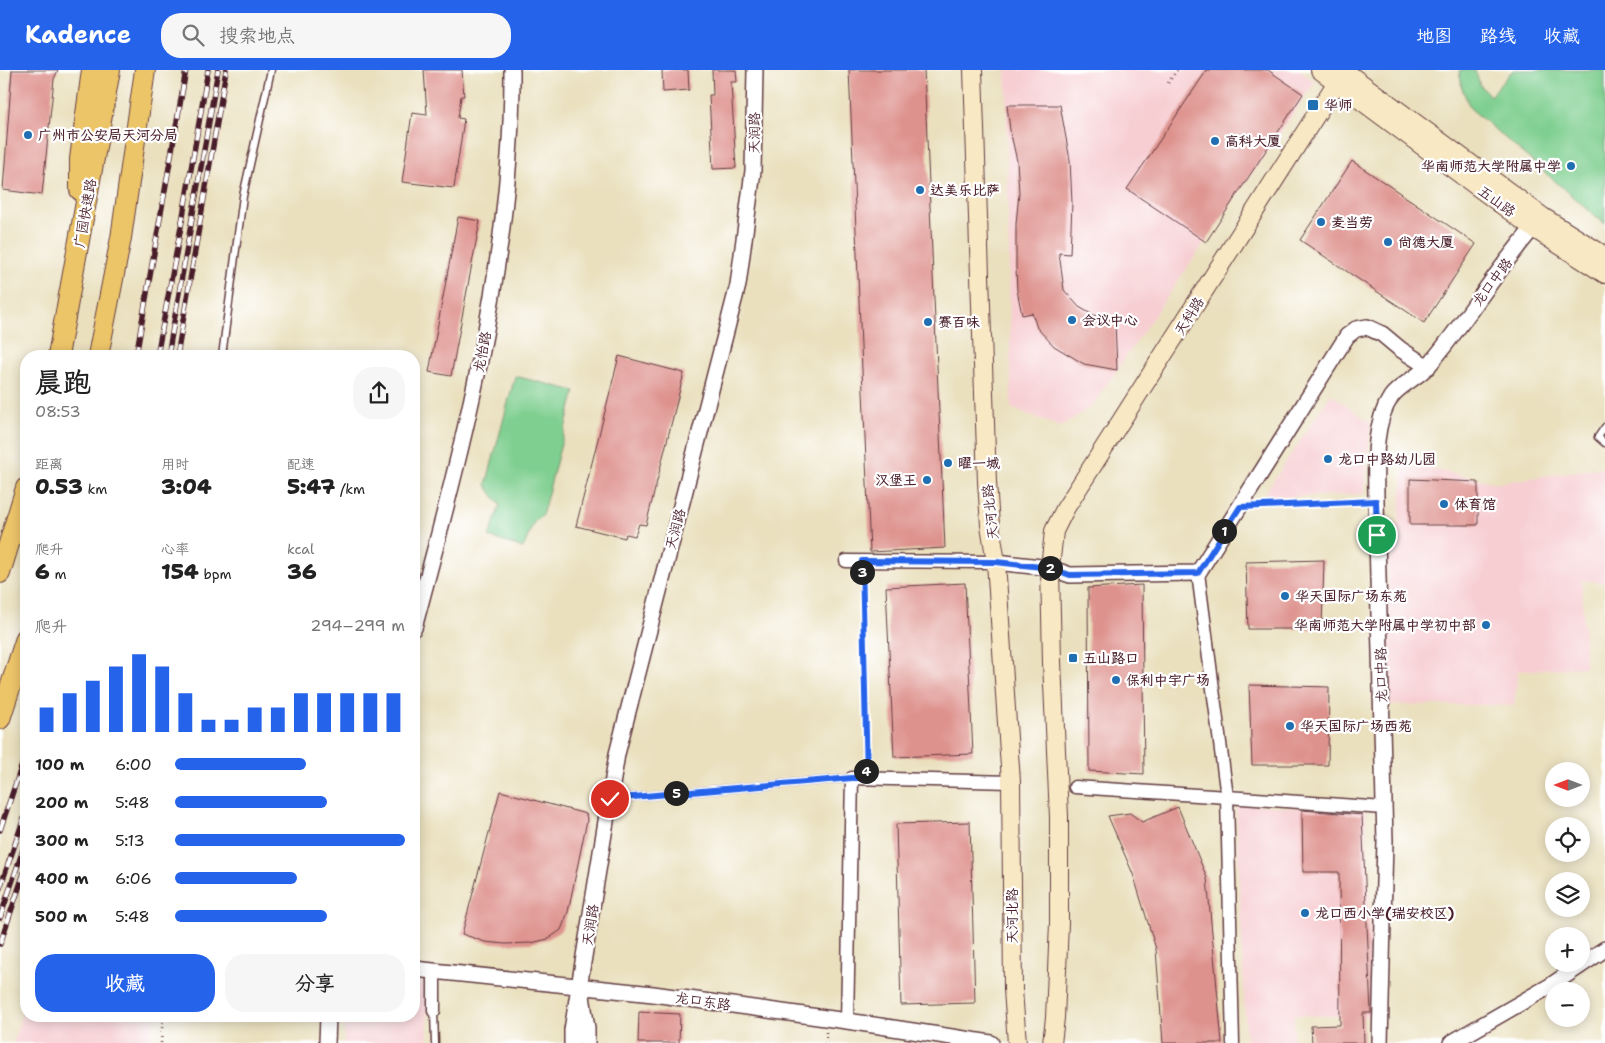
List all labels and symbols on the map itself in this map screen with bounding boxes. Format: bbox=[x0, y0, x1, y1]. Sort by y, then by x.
place label: 华师 bbox=[1324, 96, 1352, 114]
marker: 华师 bbox=[1306, 98, 1320, 112]
street label: 天润路 bbox=[745, 112, 763, 154]
place label: 广州市公安局天河分局 bbox=[38, 126, 178, 144]
marker: 广州市公安局天河分局 bbox=[22, 129, 34, 141]
place label: 高科大厦 bbox=[1225, 132, 1281, 150]
marker: 高科大厦 bbox=[1209, 135, 1221, 147]
place label: 华南师范大学附属中学 bbox=[1421, 157, 1561, 175]
marker: 华南师范大学附属中学 bbox=[1565, 160, 1577, 172]
street label: 广园快速路 bbox=[70, 177, 100, 249]
place label: 达美乐比萨 bbox=[930, 181, 1000, 199]
street label: 五山路 bbox=[1475, 181, 1519, 221]
marker: 达美乐比萨 bbox=[914, 184, 926, 196]
place label: 麦当劳 bbox=[1331, 213, 1373, 231]
marker: 麦当劳 bbox=[1315, 216, 1327, 228]
place label: 尚德大厦 bbox=[1398, 233, 1454, 251]
marker: 尚德大厦 bbox=[1382, 236, 1394, 248]
street label: 龙口中路 bbox=[1468, 254, 1516, 310]
street label: 天科路 bbox=[1170, 293, 1208, 339]
place label: 会议中心 bbox=[1082, 311, 1138, 329]
place label: 赛百味 bbox=[938, 313, 980, 331]
marker: 会议中心 bbox=[1066, 314, 1078, 326]
marker: 赛百味 bbox=[922, 316, 934, 328]
street label: 龙怡路 bbox=[469, 330, 495, 374]
place label: 龙口中路幼儿园 bbox=[1338, 450, 1436, 468]
marker: 龙口中路幼儿园 bbox=[1322, 453, 1334, 465]
place label: 曜一城 bbox=[958, 454, 1000, 472]
marker: 曜一城 bbox=[942, 457, 954, 469]
place label: 汉堡王 bbox=[875, 471, 917, 489]
marker: 汉堡王 bbox=[921, 474, 933, 486]
street label: 天河北路 bbox=[978, 483, 1002, 541]
place label: 体育馆 bbox=[1454, 495, 1496, 513]
marker: 体育馆 bbox=[1438, 498, 1450, 510]
street label: 天润路 bbox=[661, 506, 689, 552]
pin bbox=[1356, 514, 1398, 556]
pin: 1 bbox=[1212, 518, 1236, 544]
pin: 2 bbox=[1038, 556, 1062, 580]
pin: 3 bbox=[850, 560, 874, 584]
place label: 华天国际广场东苑 bbox=[1295, 587, 1407, 605]
marker: 华天国际广场东苑 bbox=[1279, 590, 1291, 602]
place label: 华南师范大学附属中学初中部 bbox=[1294, 616, 1476, 634]
marker: 华南师范大学附属中学初中部 bbox=[1480, 619, 1492, 631]
street label: 龙口中路 bbox=[1372, 647, 1390, 703]
place label: 五山路口 bbox=[1083, 649, 1139, 667]
marker: 五山路口 bbox=[1067, 652, 1079, 664]
place label: 保利中宇广场 bbox=[1126, 671, 1210, 689]
marker: 保利中宇广场 bbox=[1110, 674, 1122, 686]
place label: 华天国际广场西苑 bbox=[1300, 717, 1412, 735]
marker: 华天国际广场西苑 bbox=[1284, 720, 1296, 732]
pin: 4 bbox=[854, 758, 878, 784]
north arrow bbox=[1545, 762, 1590, 808]
pin bbox=[589, 778, 631, 820]
pin: 5 bbox=[664, 780, 688, 806]
street label: 天河北路 bbox=[1003, 888, 1021, 944]
street label: 天润路 bbox=[578, 903, 602, 947]
place label: 龙口西小学(瑞安校区) bbox=[1315, 904, 1454, 922]
marker: 龙口西小学(瑞安校区) bbox=[1299, 907, 1311, 919]
street label: 龙口东路 bbox=[674, 988, 732, 1014]

